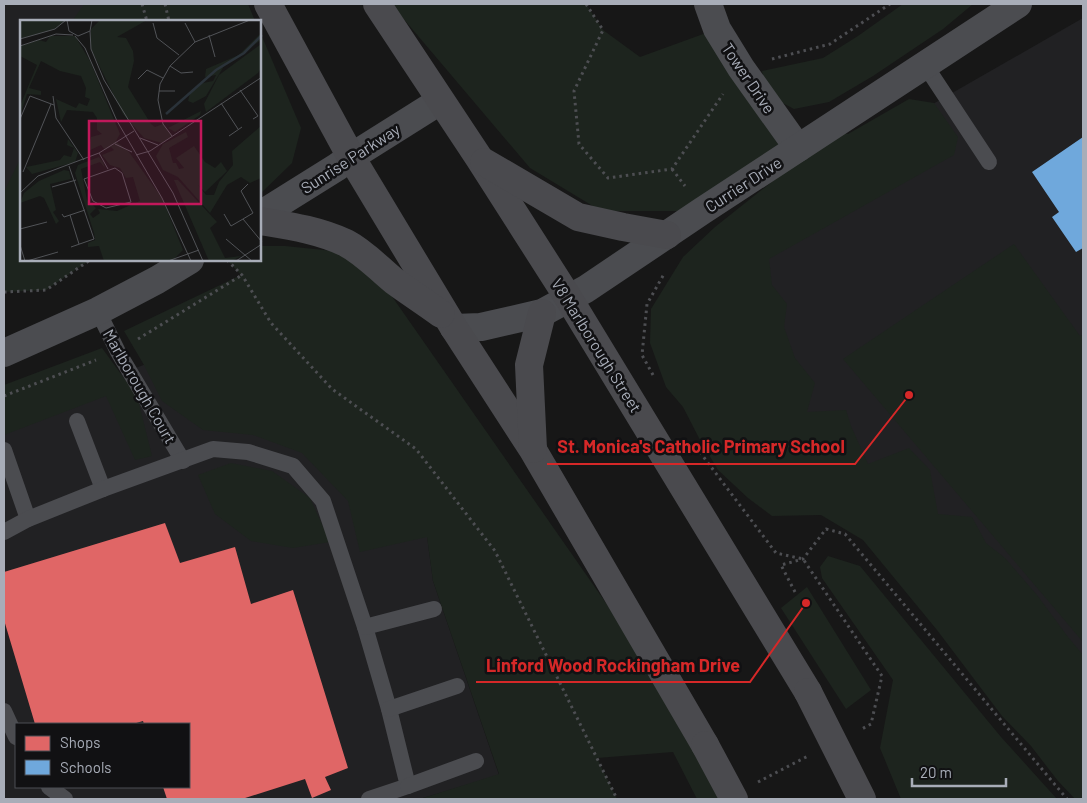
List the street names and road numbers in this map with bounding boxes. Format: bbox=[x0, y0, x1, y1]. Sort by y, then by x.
street label: Tower Drive bbox=[719, 39, 779, 117]
street label: Sunrise Parkway bbox=[297, 119, 404, 197]
street label: Currier Drive bbox=[701, 152, 785, 216]
street label: V8 Marlborough Street bbox=[548, 274, 646, 416]
street label: Marlborough Court bbox=[100, 325, 180, 447]

